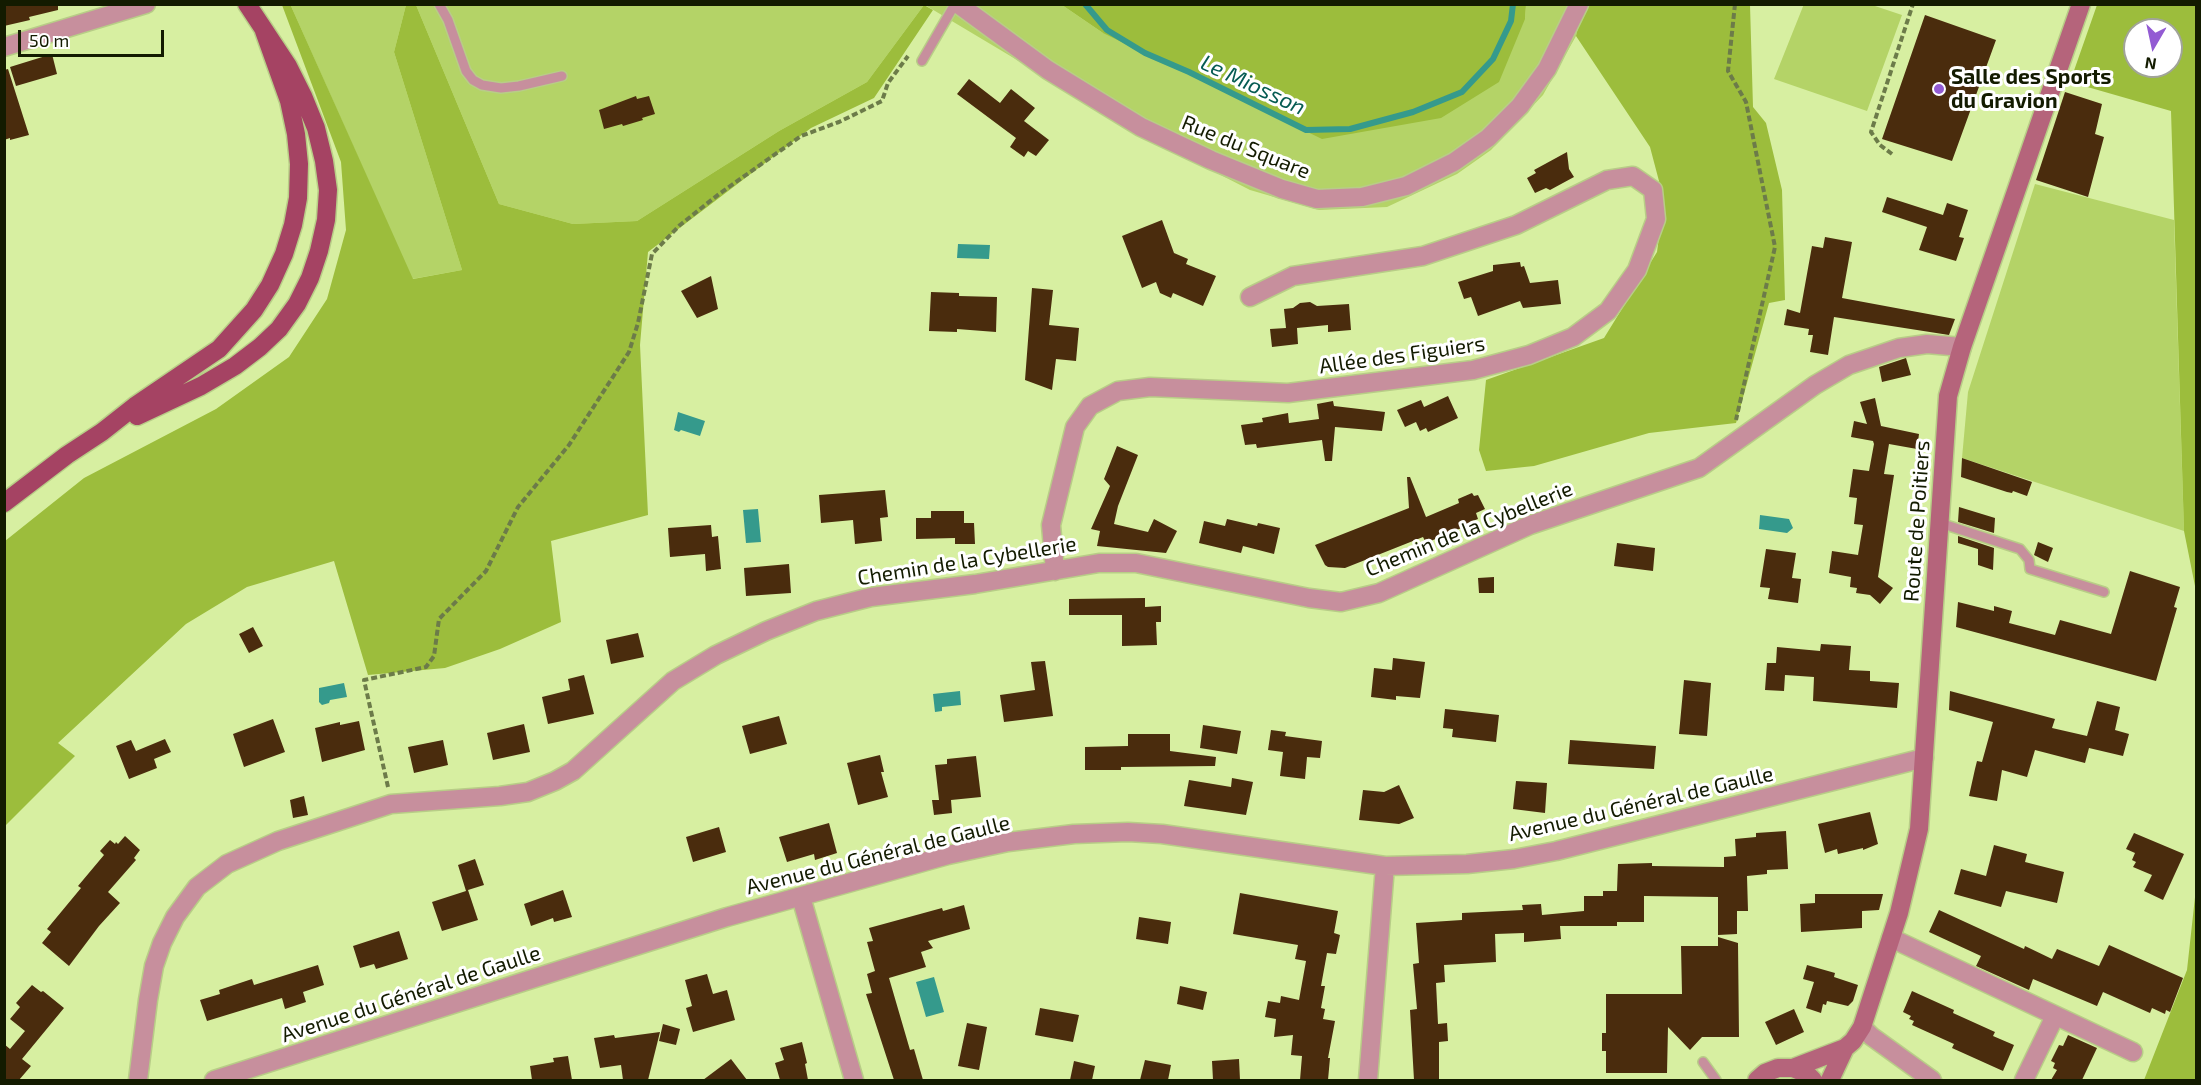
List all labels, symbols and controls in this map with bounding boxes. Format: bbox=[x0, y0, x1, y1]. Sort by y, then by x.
scale bar bbox=[21, 18, 166, 56]
north arrow bbox=[2123, 18, 2183, 78]
text: 50 m bbox=[29, 29, 69, 51]
water label: Le Miosson bbox=[1197, 49, 1309, 121]
text: N bbox=[2143, 54, 2158, 75]
place label: Salle des Sports du Gravion bbox=[1951, 64, 2112, 114]
marker: Salle des Sports du Gravion bbox=[1932, 82, 1946, 96]
street label: Rue du Square bbox=[1178, 110, 1314, 184]
street label: Allée des Figuiers bbox=[1317, 331, 1487, 379]
street label: Route de Poitiers bbox=[1899, 439, 1935, 603]
street label: Chemin de la Cybellerie bbox=[1362, 476, 1576, 582]
street label: Chemin de la Cybellerie bbox=[856, 531, 1078, 591]
street label: Avenue du Général de Gaulle bbox=[1506, 761, 1776, 847]
street label: Avenue du Général de Gaulle bbox=[743, 810, 1013, 900]
street label: Avenue du Général de Gaulle bbox=[278, 940, 544, 1048]

